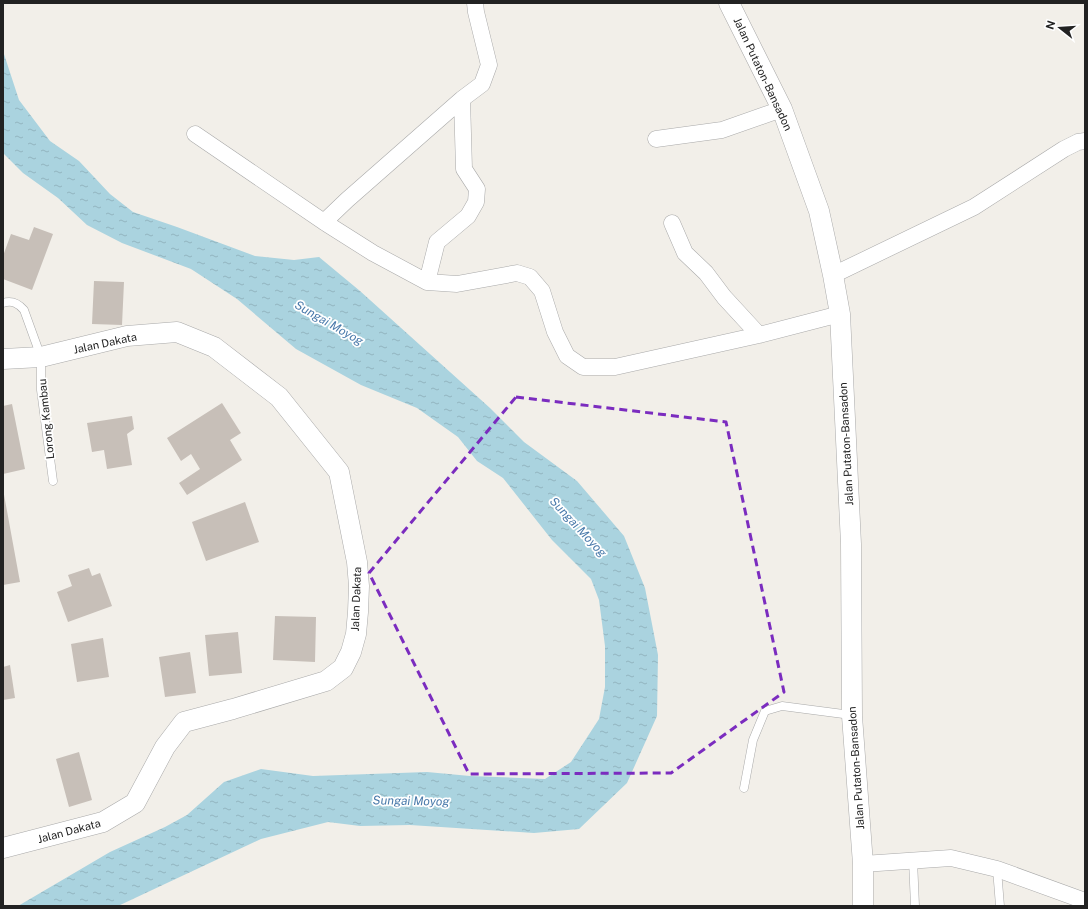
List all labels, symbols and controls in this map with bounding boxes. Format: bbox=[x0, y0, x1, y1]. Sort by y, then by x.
north arrow bbox=[1040, 8, 1080, 48]
street label: Jalan Putaton-Bansadon bbox=[731, 15, 795, 133]
text: N bbox=[1043, 19, 1057, 31]
water label: Sungai Moyog bbox=[292, 298, 366, 349]
street label: Jalan Dakata bbox=[72, 330, 138, 356]
street label: Lorong Kambau bbox=[36, 378, 56, 460]
street label: Jalan Putaton-Bansadon bbox=[837, 382, 855, 506]
water label: Sungai Moyog bbox=[547, 494, 610, 560]
street label: Jalan Dakata bbox=[349, 566, 363, 632]
street label: Jalan Putaton-Bansadon bbox=[846, 706, 866, 830]
water label: Sungai Moyog bbox=[373, 793, 450, 809]
street label: Jalan Dakata bbox=[36, 817, 102, 845]

